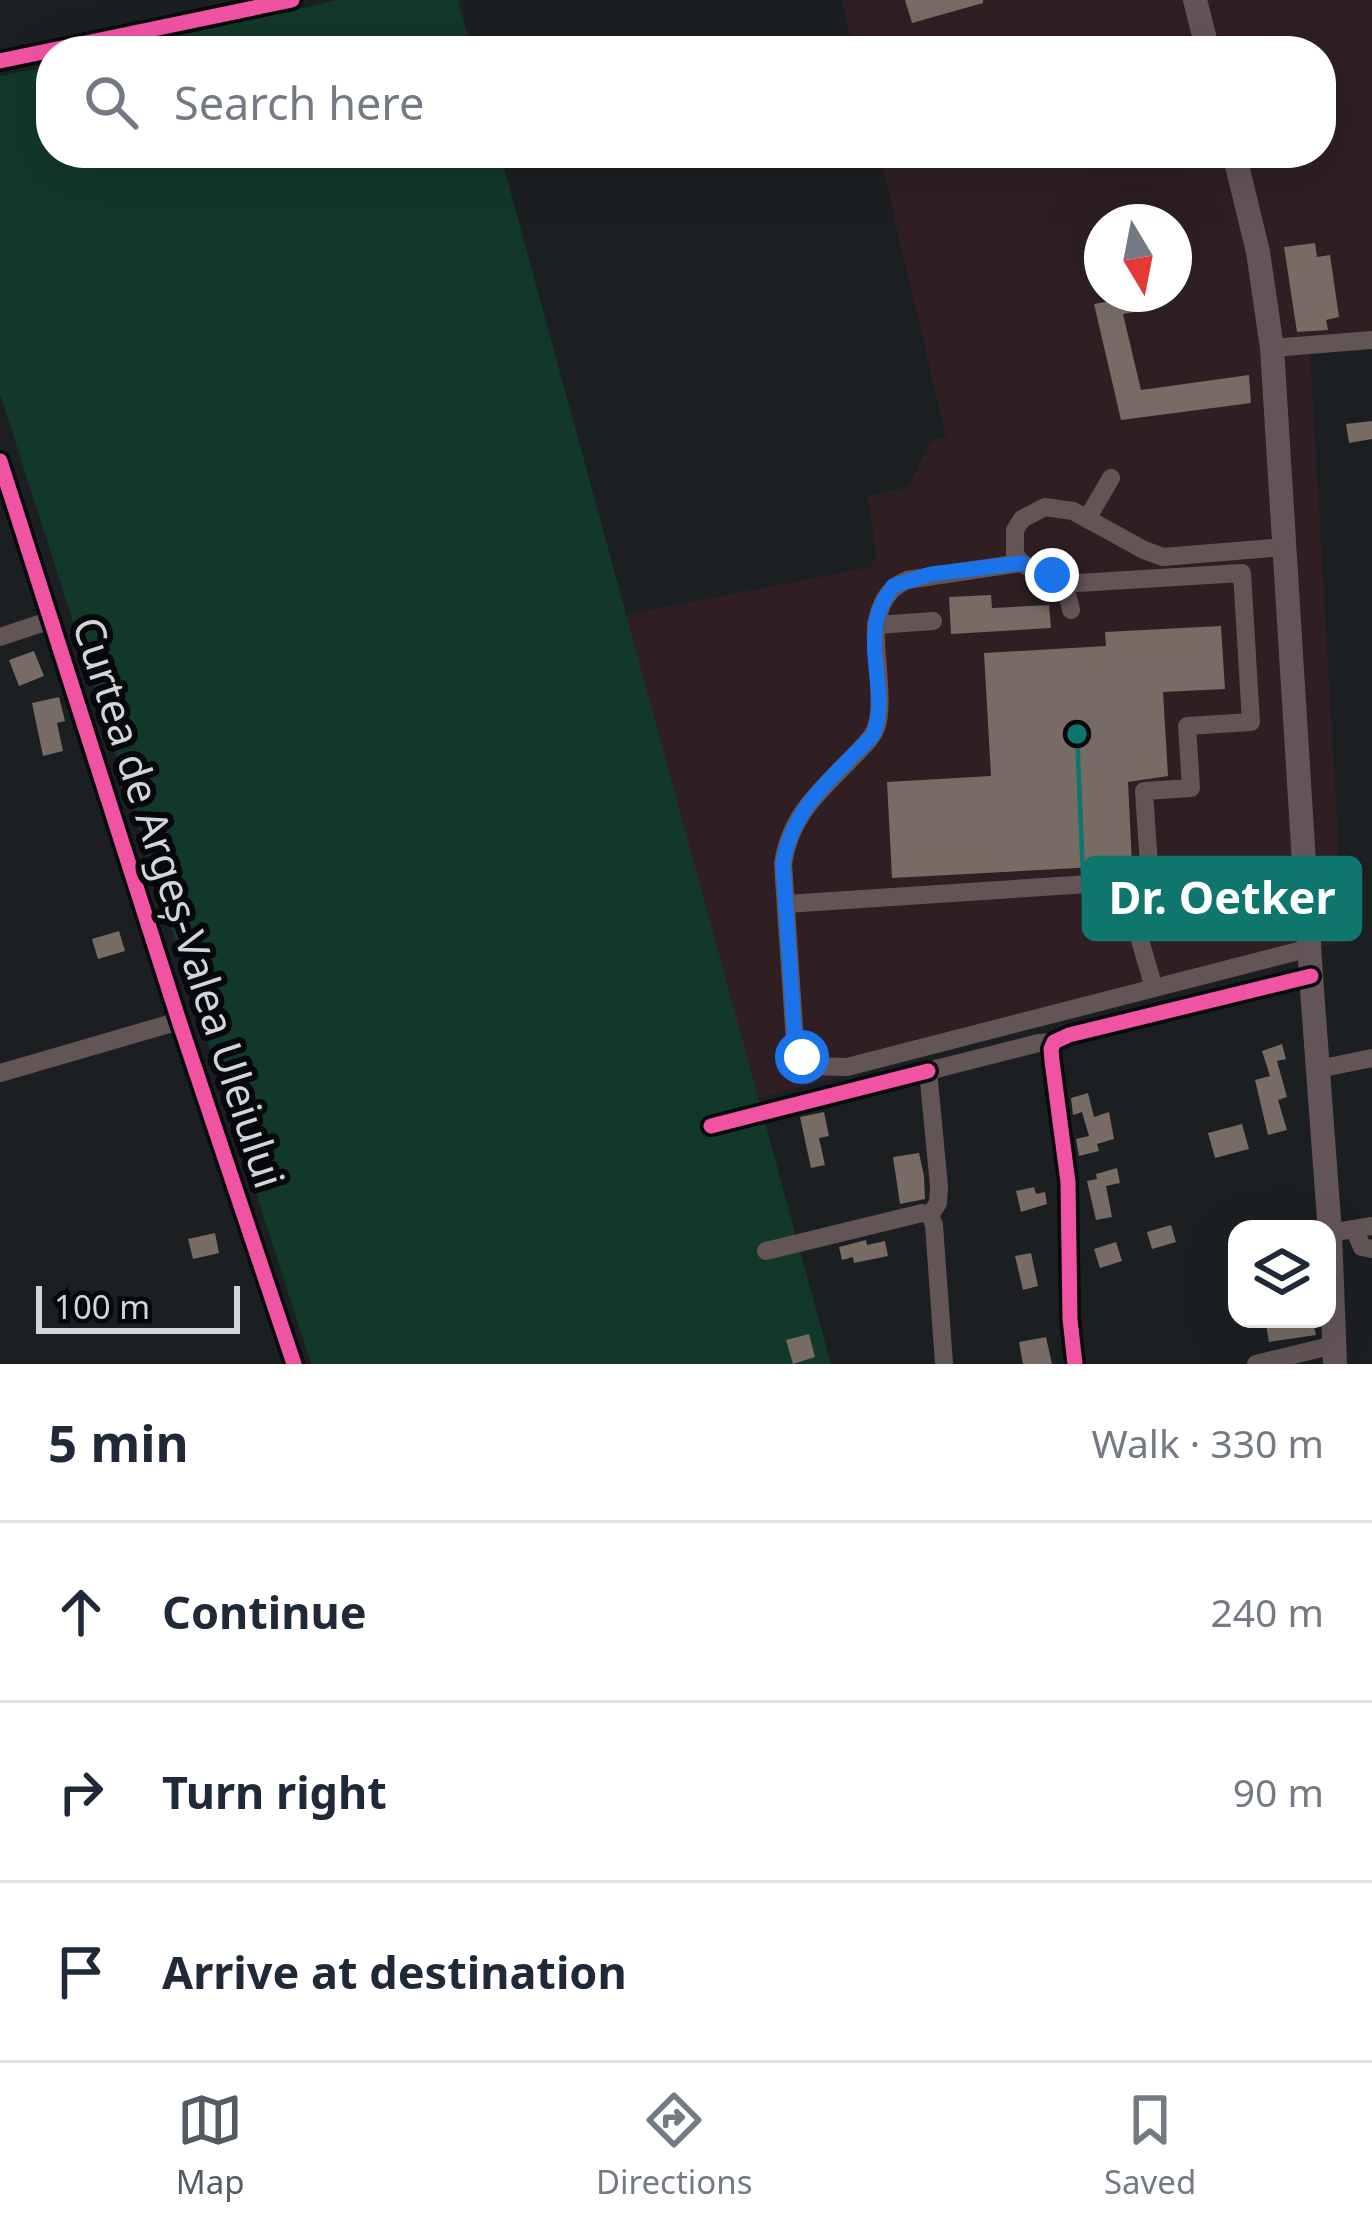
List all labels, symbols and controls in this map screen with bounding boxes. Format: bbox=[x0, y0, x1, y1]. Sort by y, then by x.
search box bbox=[36, 36, 1336, 168]
icon: search bbox=[78, 69, 144, 135]
text: Search here bbox=[174, 72, 424, 133]
north arrow bbox=[1084, 204, 1192, 312]
route end bbox=[1025, 548, 1079, 602]
street label: Curtea de Argeș-Valea Uleiului bbox=[61, 609, 299, 1195]
callout: Dr. Oetker bbox=[1084, 858, 1360, 939]
text: Dr. Oetker bbox=[1108, 866, 1336, 927]
route start bbox=[775, 1030, 829, 1084]
map controls bbox=[1228, 1220, 1336, 1328]
button: layers bbox=[1228, 1220, 1336, 1328]
scale bar bbox=[36, 1280, 240, 1333]
text: 100 m bbox=[54, 1284, 150, 1329]
text: 5 min bbox=[48, 1407, 189, 1477]
text: Walk · 330 m bbox=[1091, 1416, 1324, 1469]
icon: ahead bbox=[48, 1579, 114, 1645]
text: Continue bbox=[162, 1581, 367, 1642]
text: 240 m bbox=[1210, 1585, 1324, 1638]
icon: right bbox=[48, 1759, 114, 1825]
text: Turn right bbox=[162, 1761, 387, 1822]
text: 90 m bbox=[1233, 1765, 1324, 1818]
icon: arrive bbox=[48, 1939, 114, 2005]
text: Arrive at destination bbox=[162, 1941, 627, 2002]
tab: Map bbox=[176, 2087, 244, 2204]
tab: Directions bbox=[596, 2087, 753, 2204]
tab: Saved bbox=[1104, 2087, 1196, 2204]

